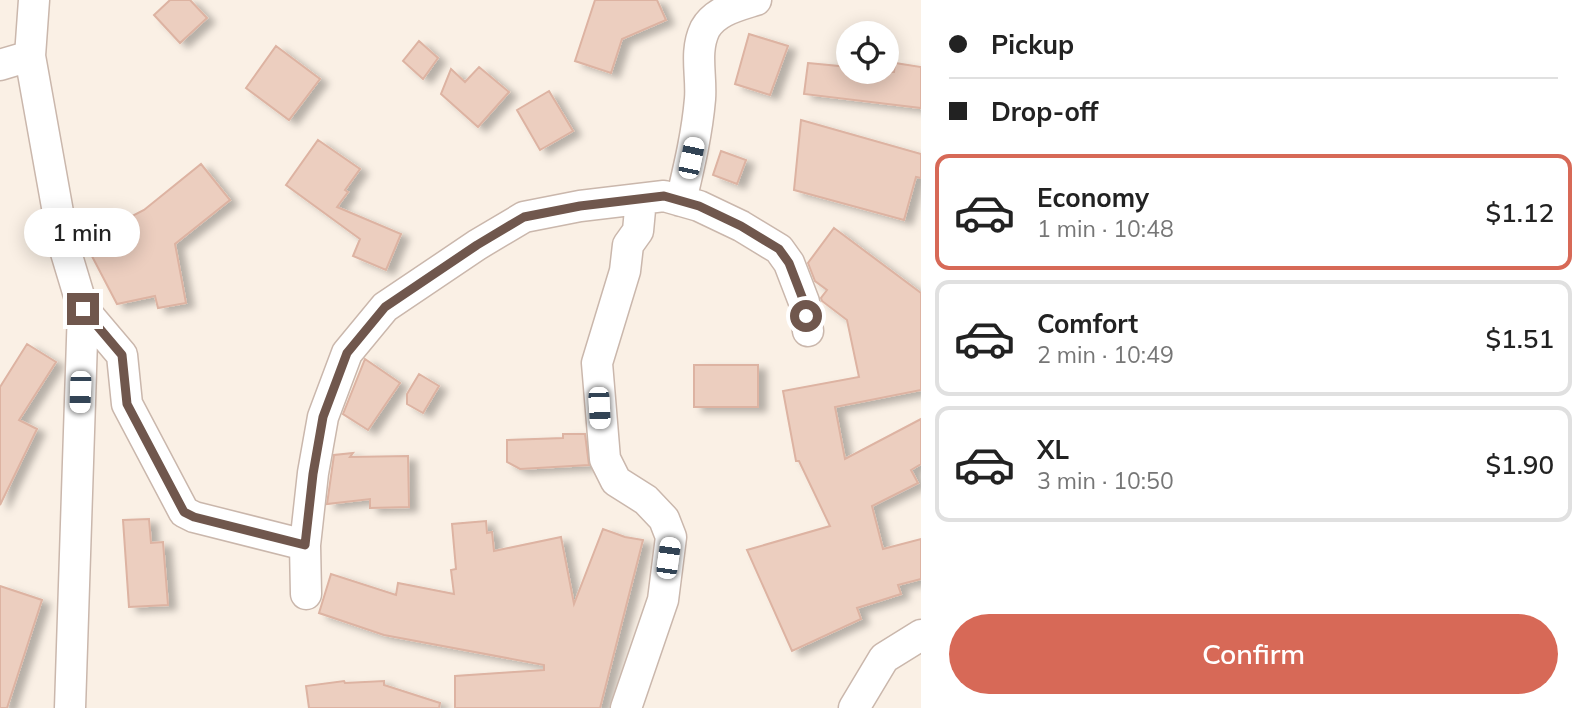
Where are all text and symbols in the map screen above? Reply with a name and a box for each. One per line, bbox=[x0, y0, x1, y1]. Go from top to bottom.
map controls bbox=[836, 21, 899, 84]
button: locate bbox=[836, 21, 899, 84]
text: Pickup bbox=[991, 28, 1074, 61]
text: Drop-off bbox=[991, 95, 1098, 128]
car bbox=[677, 135, 706, 181]
icon: car bbox=[953, 181, 1016, 244]
text: Economy bbox=[1037, 181, 1149, 214]
text: $1.12 bbox=[1485, 196, 1554, 229]
callout: 1 min bbox=[25, 208, 141, 256]
text: 1 min · 10:48 bbox=[1037, 214, 1174, 243]
text: 1 min bbox=[52, 218, 112, 247]
route end bbox=[67, 293, 99, 325]
route start bbox=[790, 300, 822, 332]
icon: car bbox=[953, 307, 1016, 370]
text: Comfort bbox=[1037, 307, 1138, 340]
text: $1.51 bbox=[1485, 322, 1554, 355]
text: 2 min · 10:49 bbox=[1037, 340, 1174, 369]
car bbox=[69, 371, 92, 413]
car bbox=[588, 386, 611, 430]
icon: car bbox=[953, 433, 1016, 496]
text: XL bbox=[1037, 433, 1069, 466]
text: $1.90 bbox=[1485, 448, 1554, 481]
text: 3 min · 10:50 bbox=[1037, 466, 1174, 495]
car bbox=[655, 536, 682, 580]
button: Confirm bbox=[949, 614, 1558, 694]

